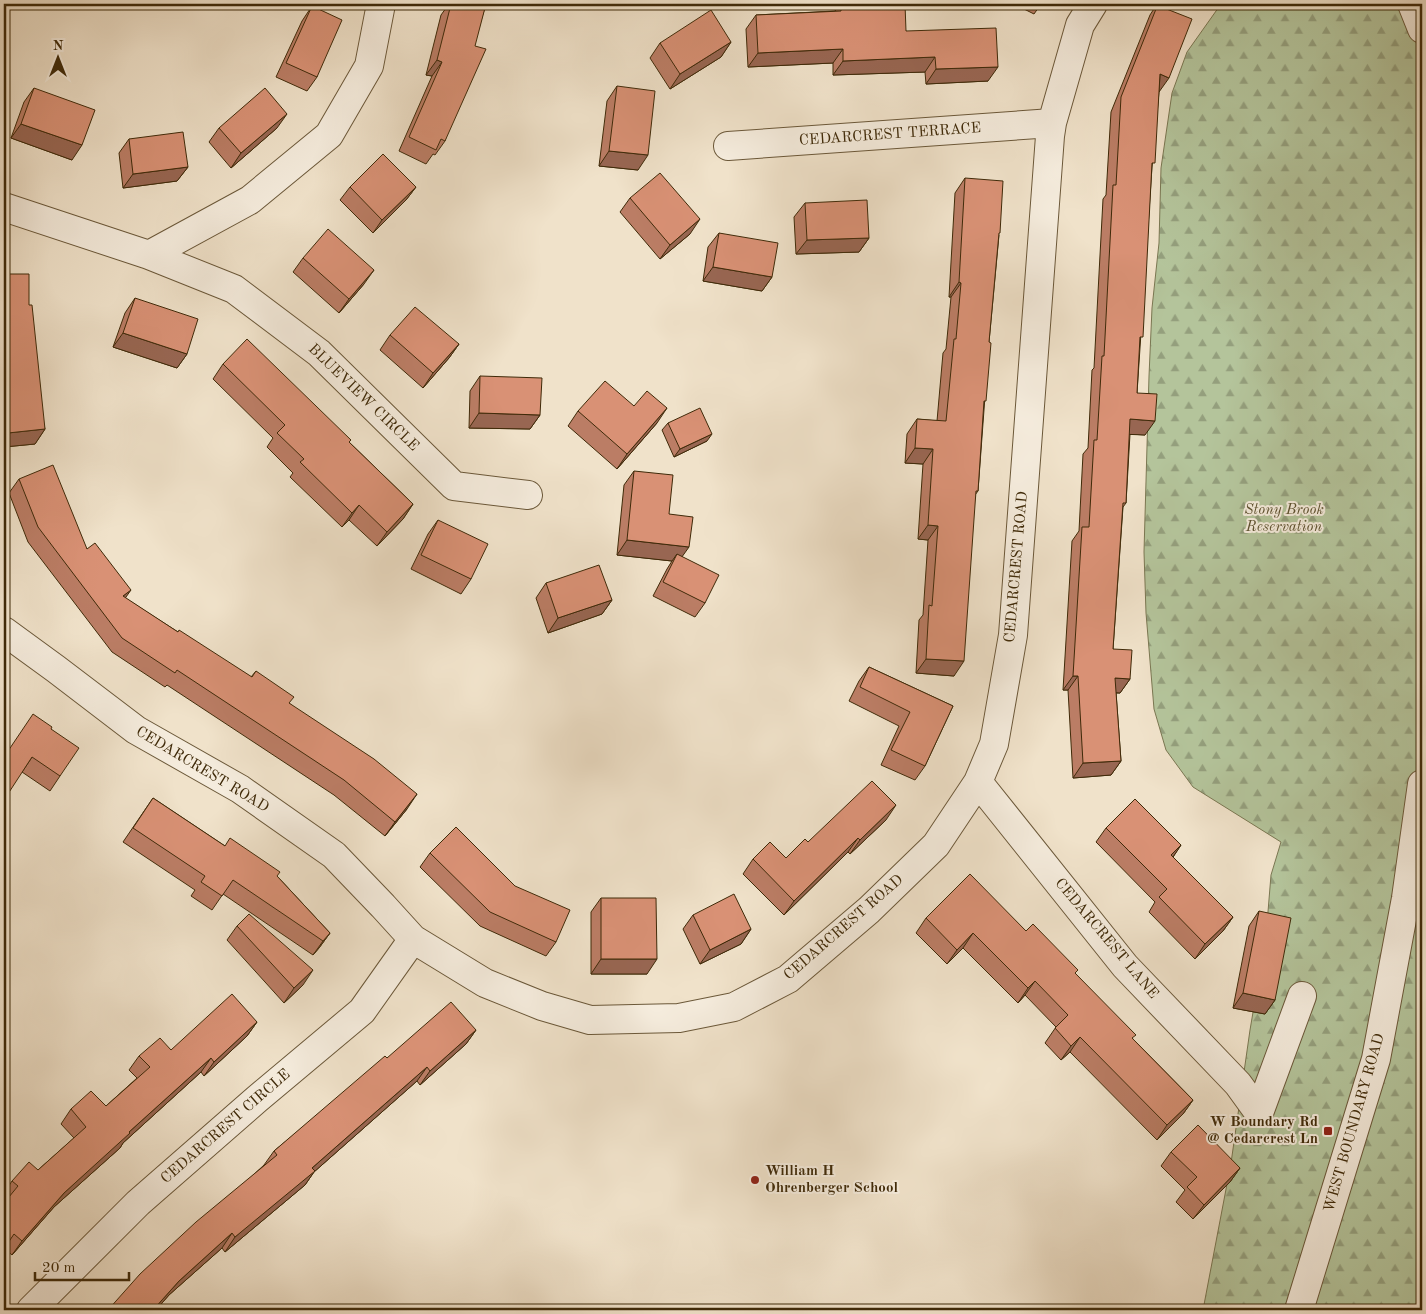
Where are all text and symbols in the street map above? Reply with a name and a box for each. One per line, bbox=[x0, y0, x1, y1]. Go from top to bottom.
north arrow bbox=[32, 32, 82, 82]
text: N bbox=[53, 39, 64, 53]
street label: CEDARCREST TERRACE bbox=[799, 121, 981, 149]
street label: BLUEVIEW CIRCLE bbox=[305, 342, 421, 454]
street label: CEDARCREST ROAD bbox=[1003, 491, 1031, 643]
park label: Stony Brook Reservation bbox=[1244, 503, 1324, 535]
street label: CEDARCREST ROAD bbox=[133, 724, 271, 816]
street label: CEDARCREST ROAD bbox=[782, 872, 906, 984]
street label: CEDARCREST LANE bbox=[1051, 876, 1161, 1002]
street label: WEST BOUNDARY ROAD bbox=[1322, 1032, 1388, 1214]
street label: CEDARCREST CIRCLE bbox=[158, 1067, 294, 1187]
place label: W Boundary Rd @ Cedarcrest Ln bbox=[1207, 1115, 1318, 1147]
marker: W Boundary Rd @ Cedarcrest Ln bbox=[1322, 1125, 1334, 1137]
place label: William H Ohrenberger School bbox=[765, 1164, 898, 1196]
marker: William H Ohrenberger School bbox=[749, 1174, 761, 1186]
scale bar bbox=[35, 1249, 129, 1281]
text: 20 m bbox=[42, 1261, 76, 1276]

